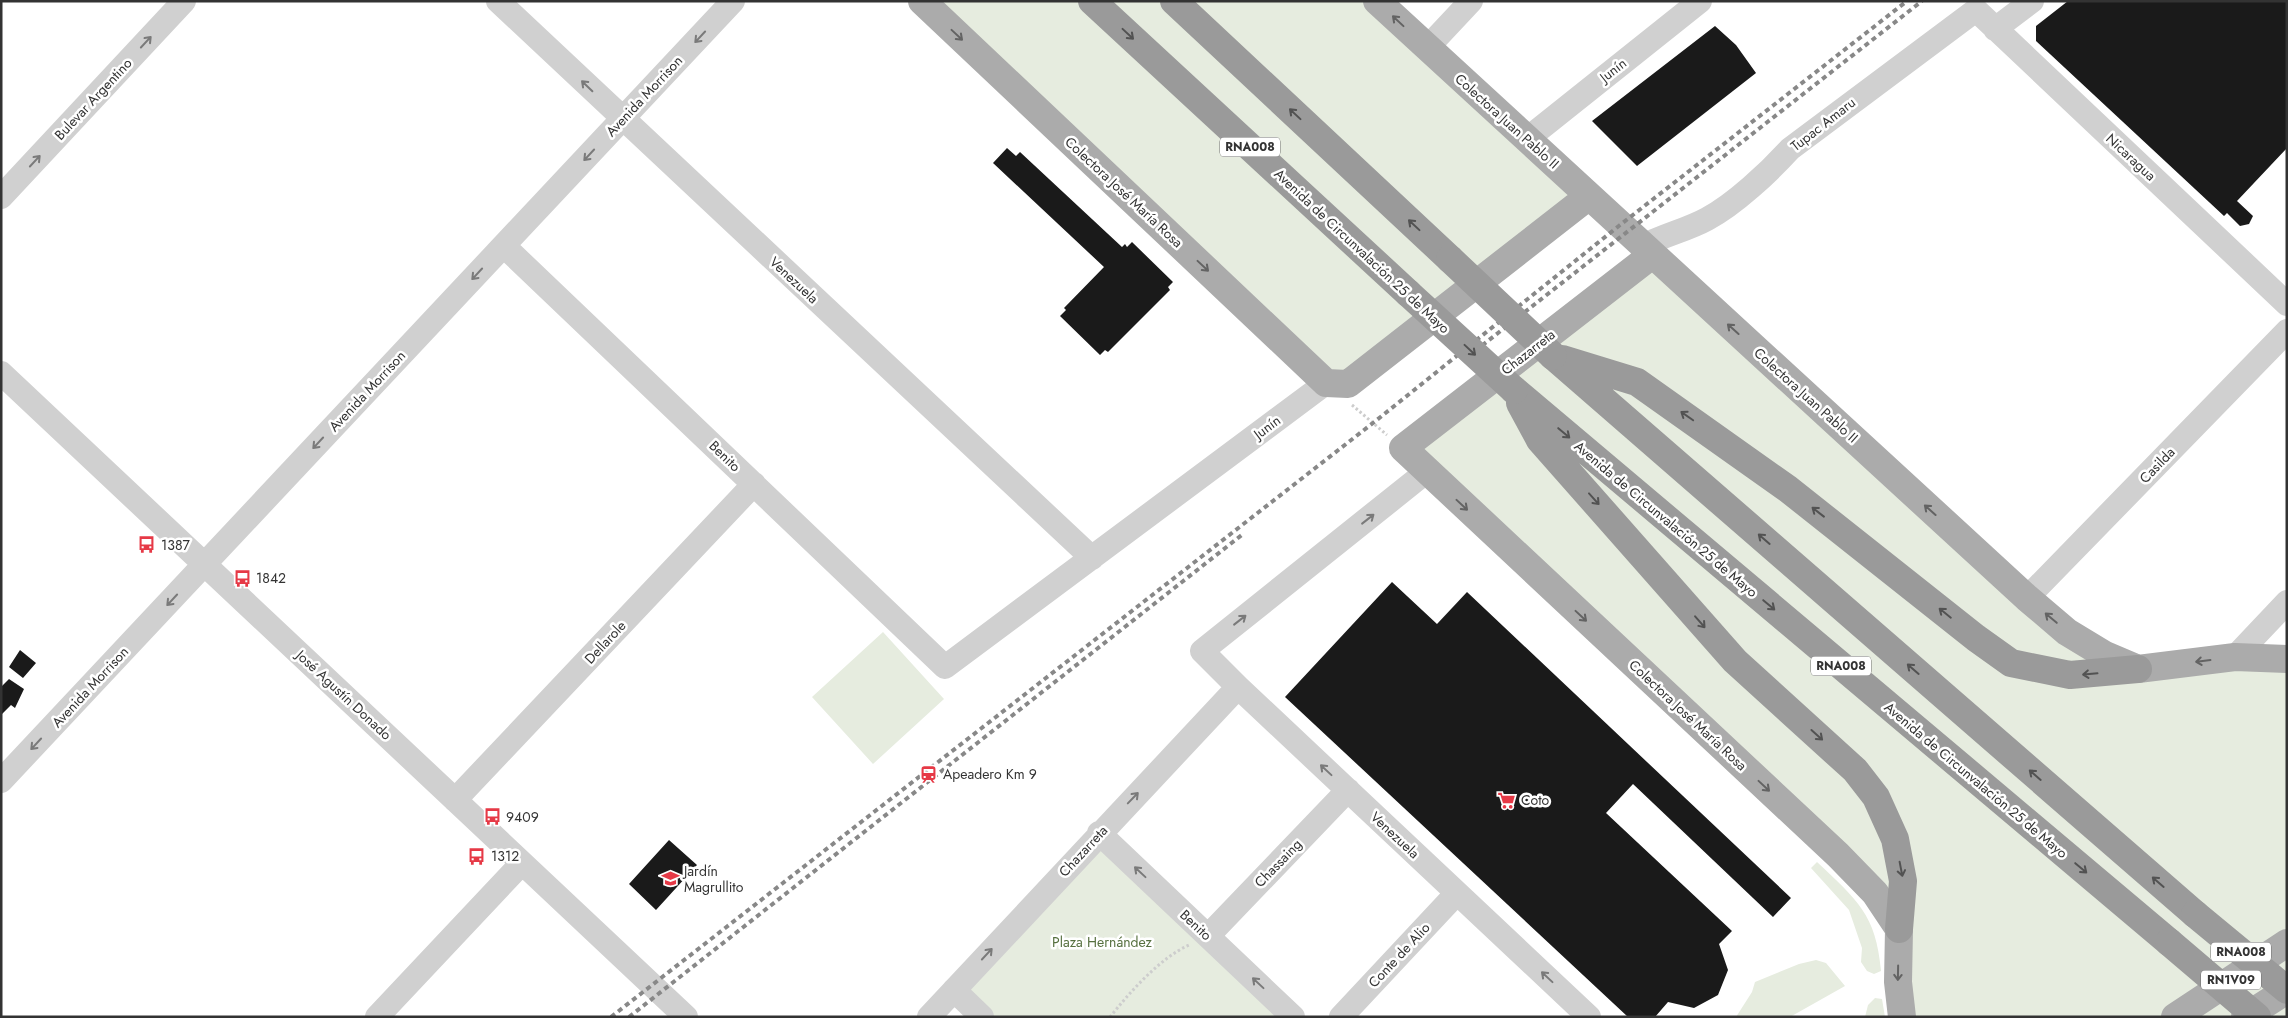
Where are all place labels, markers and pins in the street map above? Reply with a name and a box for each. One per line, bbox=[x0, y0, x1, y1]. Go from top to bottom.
bus stop icon: 1387 bbox=[137, 535, 157, 555]
place label: 1387 bbox=[161, 535, 190, 555]
bus stop icon: 1842 bbox=[232, 568, 252, 588]
place label: 1842 bbox=[256, 568, 286, 588]
station icon: Apeadero Km 9 bbox=[919, 764, 939, 784]
place label: Apeadero Km 9 bbox=[943, 764, 1037, 784]
supermarket icon: Coto bbox=[1497, 790, 1517, 810]
place label: Coto bbox=[1521, 790, 1550, 810]
bus stop icon: 9409 bbox=[482, 807, 502, 827]
place label: 9409 bbox=[506, 807, 539, 827]
bus stop icon: 1312 bbox=[467, 846, 487, 866]
place label: 1312 bbox=[491, 846, 519, 866]
place label: Jardín Magrullito bbox=[682, 861, 744, 897]
school or university icon: Jardín Magrullito bbox=[660, 869, 680, 889]

